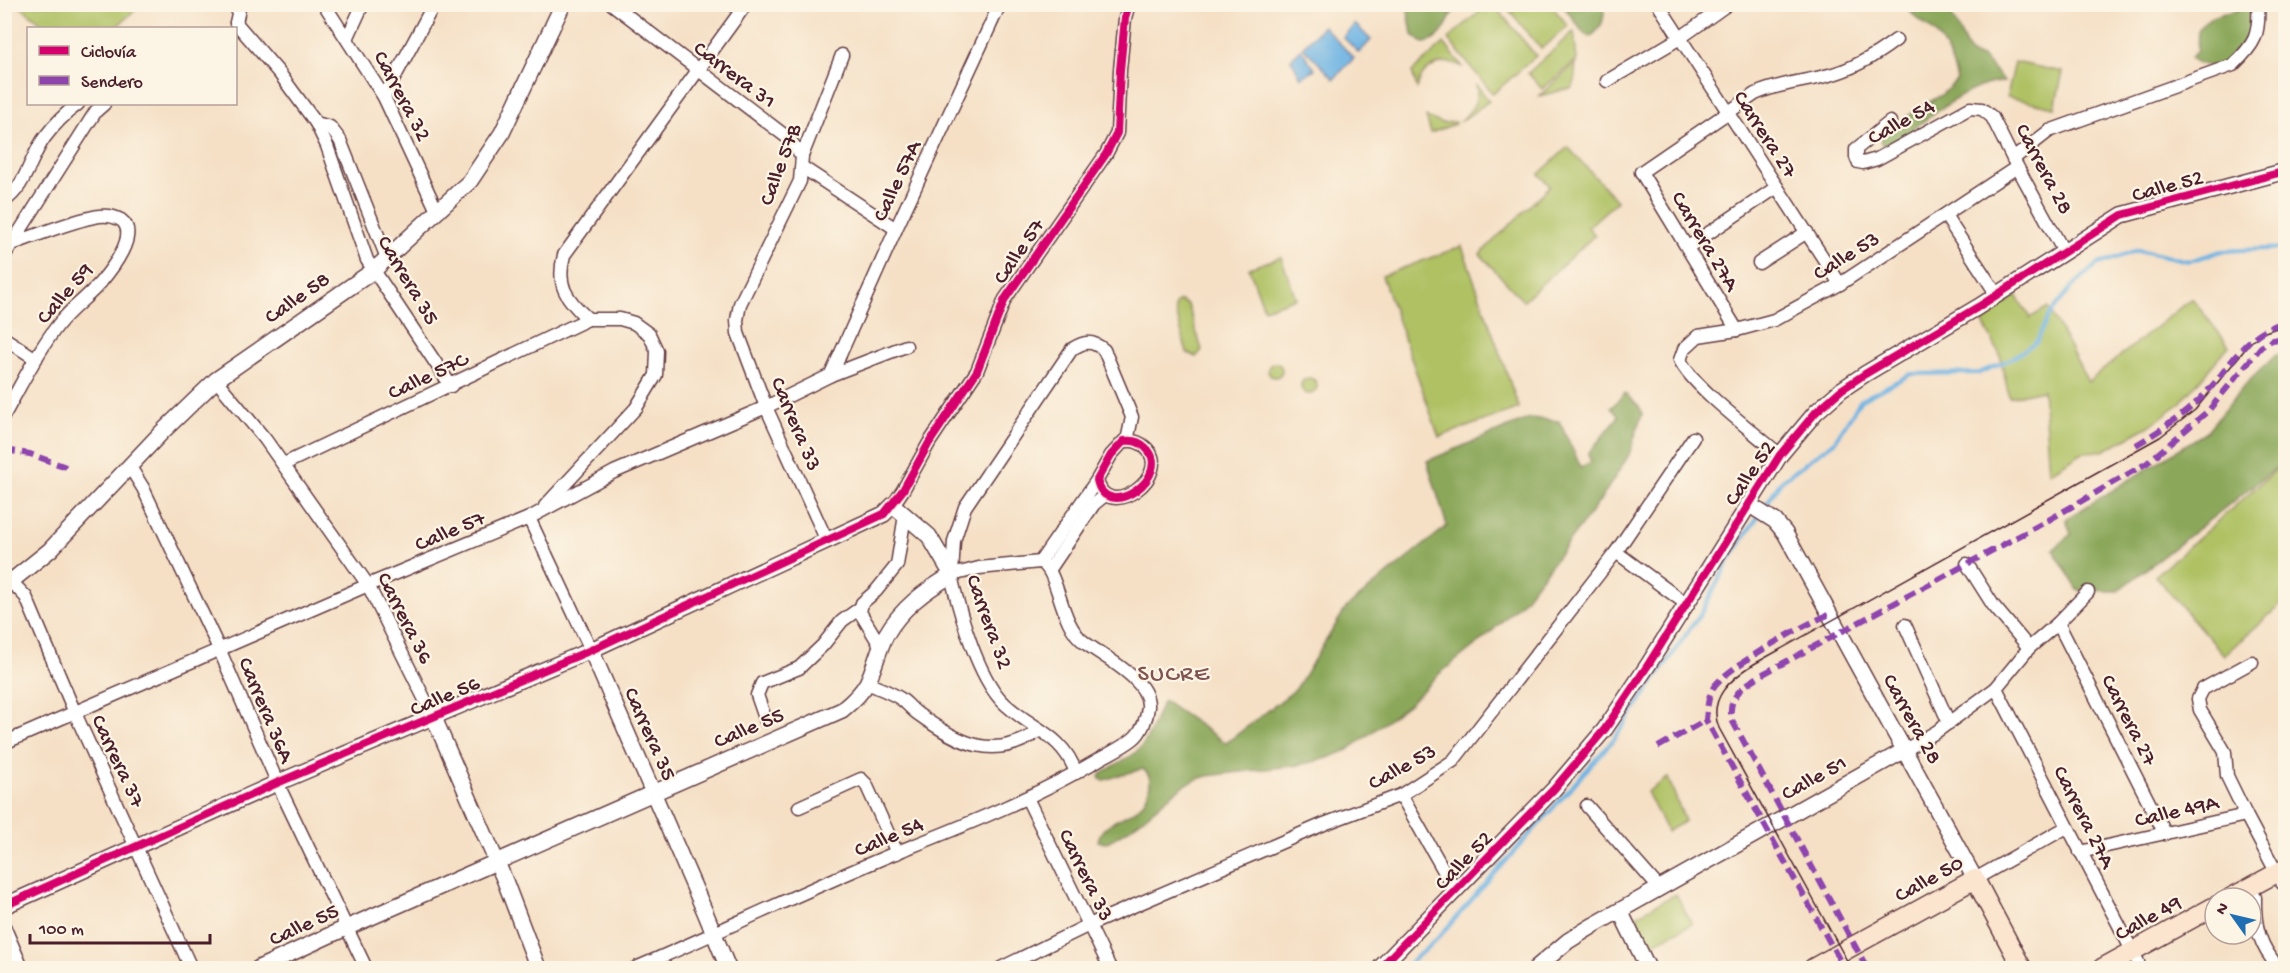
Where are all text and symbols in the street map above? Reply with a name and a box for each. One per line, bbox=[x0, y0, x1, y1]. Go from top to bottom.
legend bbox=[27, 27, 237, 105]
street label: Carrera 31 bbox=[687, 37, 780, 116]
text: Ciclovía bbox=[81, 43, 137, 64]
street label: Carrera 32 bbox=[366, 47, 435, 147]
text: Sendero bbox=[81, 73, 143, 94]
street label: Carrera 27 bbox=[1726, 87, 1802, 184]
street label: Calle 54 bbox=[1864, 94, 1940, 152]
street label: Calle 57B bbox=[755, 120, 809, 210]
street label: Carrera 28 bbox=[2008, 120, 2077, 220]
street label: Calle 57A bbox=[869, 136, 929, 226]
street label: Calle 52 bbox=[2130, 166, 2207, 210]
street label: Carrera 27A bbox=[1664, 188, 1744, 297]
street label: Calle 57 bbox=[989, 214, 1052, 290]
street label: Calle 53 bbox=[1809, 227, 1885, 288]
street label: Carrera 35 bbox=[370, 232, 443, 330]
street label: Calle 59 bbox=[32, 259, 100, 331]
street label: Calle 58 bbox=[261, 267, 336, 331]
street label: Calle 57C bbox=[385, 347, 475, 407]
street label: Carrera 33 bbox=[763, 374, 826, 475]
street label: Calle 52 bbox=[1720, 437, 1783, 512]
street label: Calle 57 bbox=[412, 506, 490, 559]
street label: Carrera 36 bbox=[369, 569, 438, 670]
street label: Carrera 32 bbox=[958, 572, 1016, 673]
street label: Carrera 36A bbox=[231, 654, 299, 768]
district label: SUCRE bbox=[1137, 661, 1211, 690]
street label: Carrera 28 bbox=[1875, 670, 1946, 770]
street label: Calle 56 bbox=[407, 671, 485, 724]
street label: Carrera 27 bbox=[2093, 671, 2162, 771]
street label: Carrera 35 bbox=[616, 684, 680, 785]
street label: Calle 55 bbox=[711, 703, 788, 756]
street label: Carrera 37 bbox=[84, 711, 149, 813]
street label: Calle 53 bbox=[1365, 739, 1441, 798]
street label: Calle 51 bbox=[1778, 751, 1852, 808]
street label: Carrera 27A bbox=[2046, 762, 2120, 874]
street label: Calle 49A bbox=[2133, 790, 2222, 835]
street label: Calle 54 bbox=[851, 812, 928, 865]
street label: Carrera 33 bbox=[1051, 826, 1118, 926]
street label: Calle 52 bbox=[1430, 826, 1500, 897]
street label: Calle 50 bbox=[1891, 851, 1969, 910]
north arrow bbox=[2203, 886, 2263, 946]
street label: Calle 49 bbox=[2111, 891, 2187, 948]
street label: Calle 55 bbox=[266, 899, 344, 954]
text: N bbox=[2213, 899, 2235, 919]
scale bar bbox=[30, 907, 210, 945]
text: 100 m bbox=[38, 920, 84, 941]

